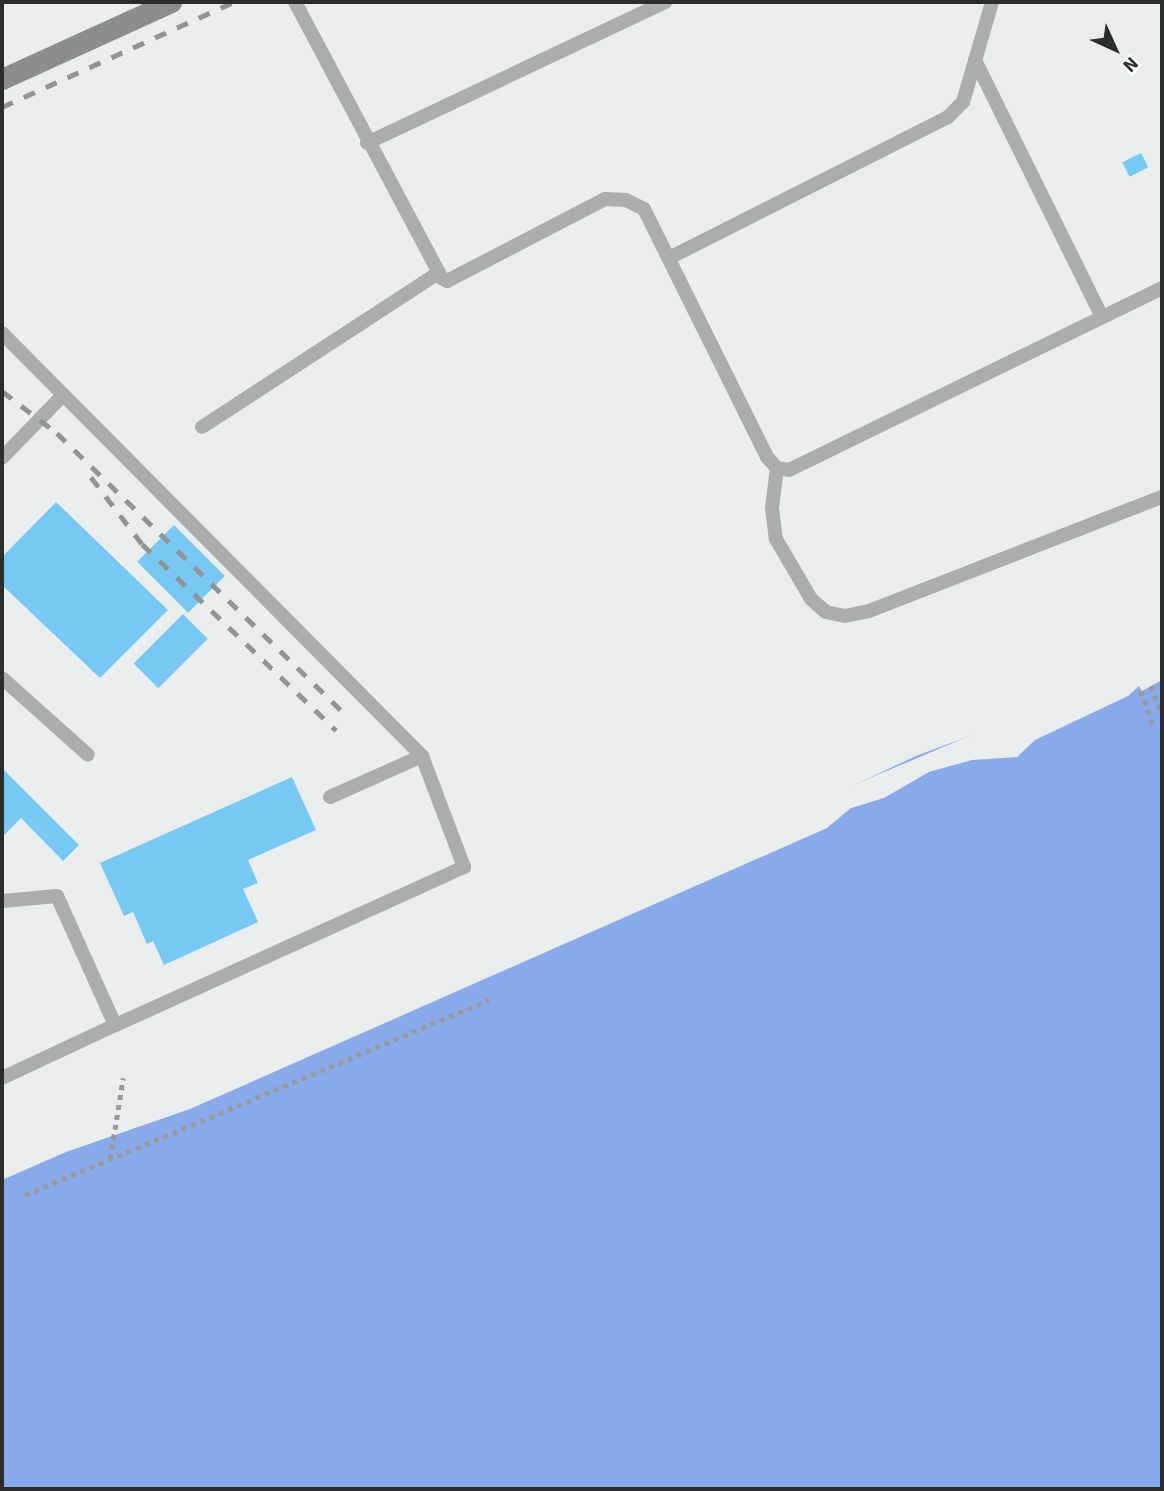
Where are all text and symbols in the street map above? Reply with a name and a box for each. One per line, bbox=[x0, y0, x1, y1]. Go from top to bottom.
north arrow bbox=[1080, 14, 1150, 84]
text: N bbox=[1116, 50, 1144, 78]

